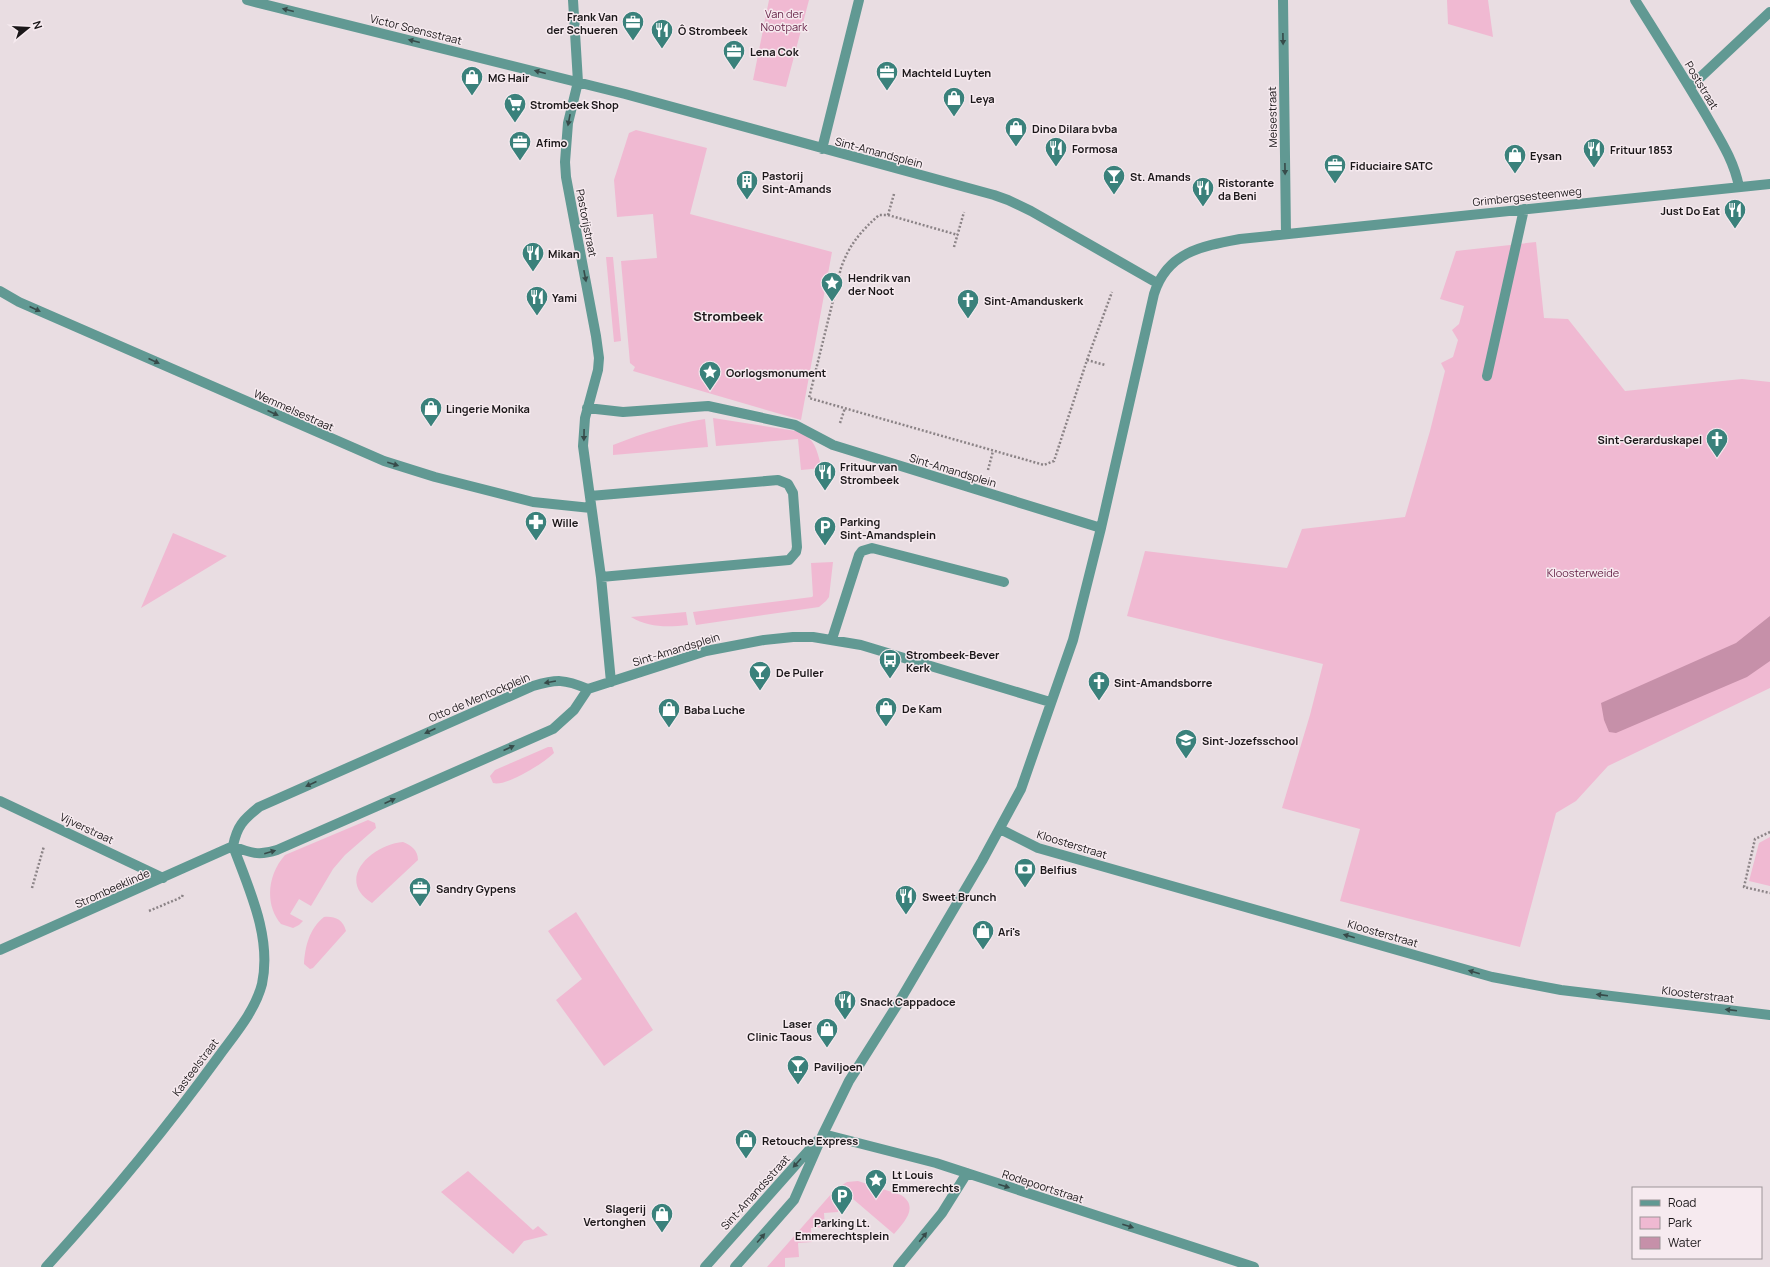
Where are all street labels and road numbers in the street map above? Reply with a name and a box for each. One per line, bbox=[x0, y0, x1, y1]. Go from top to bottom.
street label: Victor Soensstraat bbox=[368, 10, 464, 48]
street label: Poststraat bbox=[1682, 58, 1722, 112]
street label: Meisestraat bbox=[1264, 86, 1280, 148]
street label: Sint-Amandsplein bbox=[833, 133, 925, 171]
street label: Grimbergsesteenweg bbox=[1472, 183, 1582, 209]
street label: Pastorijstraat bbox=[573, 188, 601, 258]
street label: Wemmelsestraat bbox=[252, 386, 336, 434]
street label: Sint-Amandsplein bbox=[908, 450, 998, 490]
street label: Sint-Amandsplein bbox=[631, 629, 721, 669]
street label: Otto de Mentockplein bbox=[426, 669, 532, 725]
street label: Vijverstraat bbox=[58, 809, 116, 847]
street label: Kloosterstraat bbox=[1035, 826, 1109, 862]
street label: Strombeeklinde bbox=[72, 865, 152, 911]
street label: Kloosterstraat bbox=[1346, 916, 1420, 950]
street label: Kloosterstraat bbox=[1661, 982, 1735, 1006]
street label: Kasteelstraat bbox=[168, 1035, 222, 1099]
street label: Sint-Amandsstraat bbox=[717, 1151, 793, 1233]
street label: Rodepoortstraat bbox=[1000, 1166, 1086, 1206]

